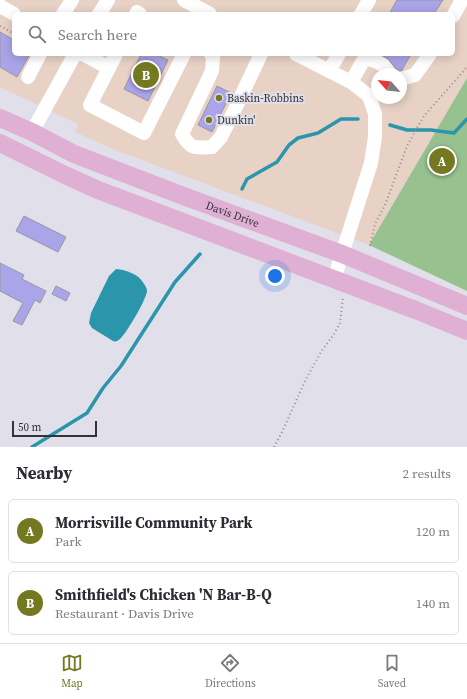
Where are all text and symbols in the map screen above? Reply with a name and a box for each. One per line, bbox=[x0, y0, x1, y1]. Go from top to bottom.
search box bbox=[12, 12, 455, 56]
icon: search bbox=[26, 23, 48, 45]
text: Search here bbox=[58, 24, 137, 45]
pin: B bbox=[133, 60, 159, 90]
north arrow bbox=[371, 68, 407, 104]
place label: Baskin-Robbins bbox=[227, 91, 304, 106]
marker: Baskin-Robbins bbox=[214, 93, 224, 103]
place label: Dunkin' bbox=[217, 113, 255, 128]
marker: Dunkin' bbox=[204, 115, 214, 125]
pin: A bbox=[429, 146, 455, 176]
street label: Davis Drive bbox=[204, 198, 262, 231]
your location bbox=[265, 266, 285, 286]
scale bar bbox=[12, 419, 97, 438]
text: 50 m bbox=[18, 420, 41, 435]
text: Nearby bbox=[16, 461, 72, 485]
text: 2 results bbox=[403, 465, 451, 482]
text: Morrisville Community Park bbox=[55, 512, 252, 533]
text: A bbox=[26, 523, 34, 540]
text: 120 m bbox=[416, 523, 450, 540]
text: Park bbox=[55, 533, 82, 550]
text: Smithfield's Chicken 'N Bar-B-Q bbox=[55, 584, 272, 605]
text: B bbox=[26, 595, 34, 612]
text: 140 m bbox=[416, 595, 450, 612]
text: Restaurant · Davis Drive bbox=[55, 605, 194, 622]
tab: Map bbox=[61, 652, 83, 691]
tab: Directions bbox=[205, 652, 256, 691]
tab: Saved bbox=[378, 652, 406, 691]

